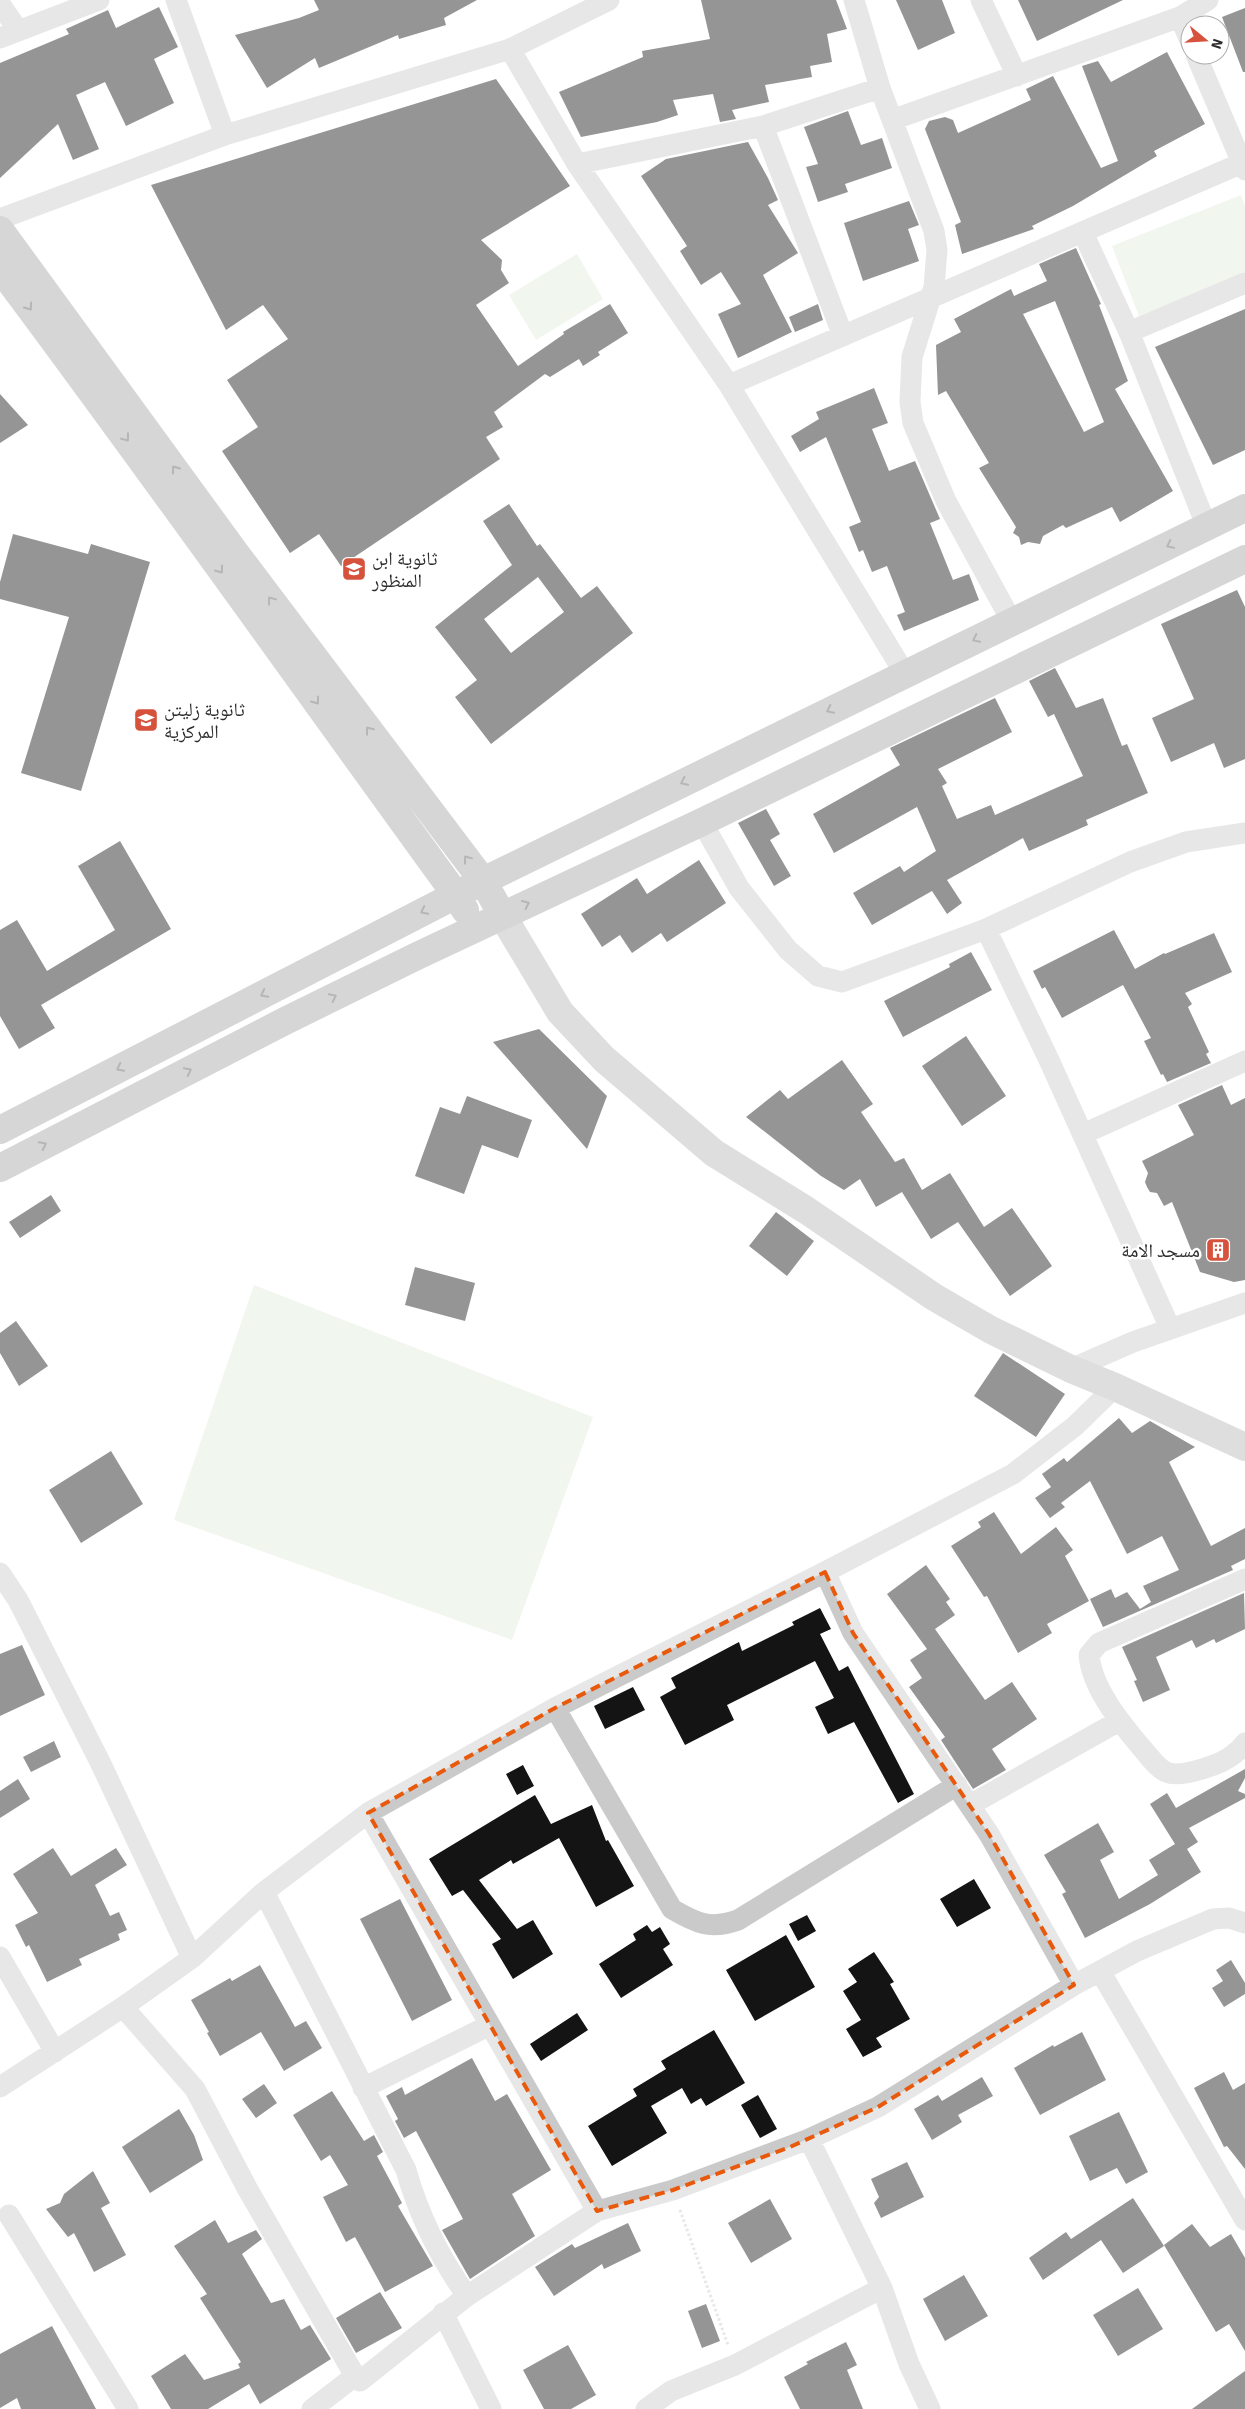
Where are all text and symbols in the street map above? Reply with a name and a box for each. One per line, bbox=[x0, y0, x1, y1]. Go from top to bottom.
north arrow bbox=[1180, 15, 1230, 65]
text: N bbox=[1207, 37, 1226, 51]
one-way arrow bbox=[23, 301, 32, 311]
one-way arrow bbox=[120, 432, 128, 441]
one-way arrow bbox=[172, 465, 181, 475]
one-way arrow bbox=[1166, 538, 1175, 549]
place label: ثانوية ابن المنظور bbox=[371, 547, 438, 593]
school or university icon: ثانوية ابن المنظور bbox=[341, 556, 367, 582]
one-way arrow bbox=[214, 564, 223, 574]
one-way arrow bbox=[268, 596, 277, 606]
one-way arrow bbox=[973, 633, 982, 643]
one-way arrow bbox=[310, 695, 318, 704]
place label: ثانوية زليتن المركزية bbox=[164, 698, 245, 744]
one-way arrow bbox=[827, 704, 836, 714]
school or university icon: ثانوية زليتن المركزية bbox=[133, 707, 159, 733]
one-way arrow bbox=[366, 726, 375, 736]
one-way arrow bbox=[681, 776, 690, 786]
one-way arrow bbox=[464, 855, 473, 865]
one-way arrow bbox=[521, 900, 530, 910]
one-way arrow bbox=[420, 905, 429, 915]
one-way arrow bbox=[260, 988, 269, 998]
one-way arrow bbox=[327, 993, 336, 1003]
one-way arrow bbox=[116, 1062, 125, 1072]
one-way arrow bbox=[183, 1067, 192, 1077]
one-way arrow bbox=[38, 1141, 47, 1151]
building icon: مسجد الامة bbox=[1205, 1237, 1231, 1263]
place label: مسجد الامة bbox=[1121, 1239, 1200, 1263]

